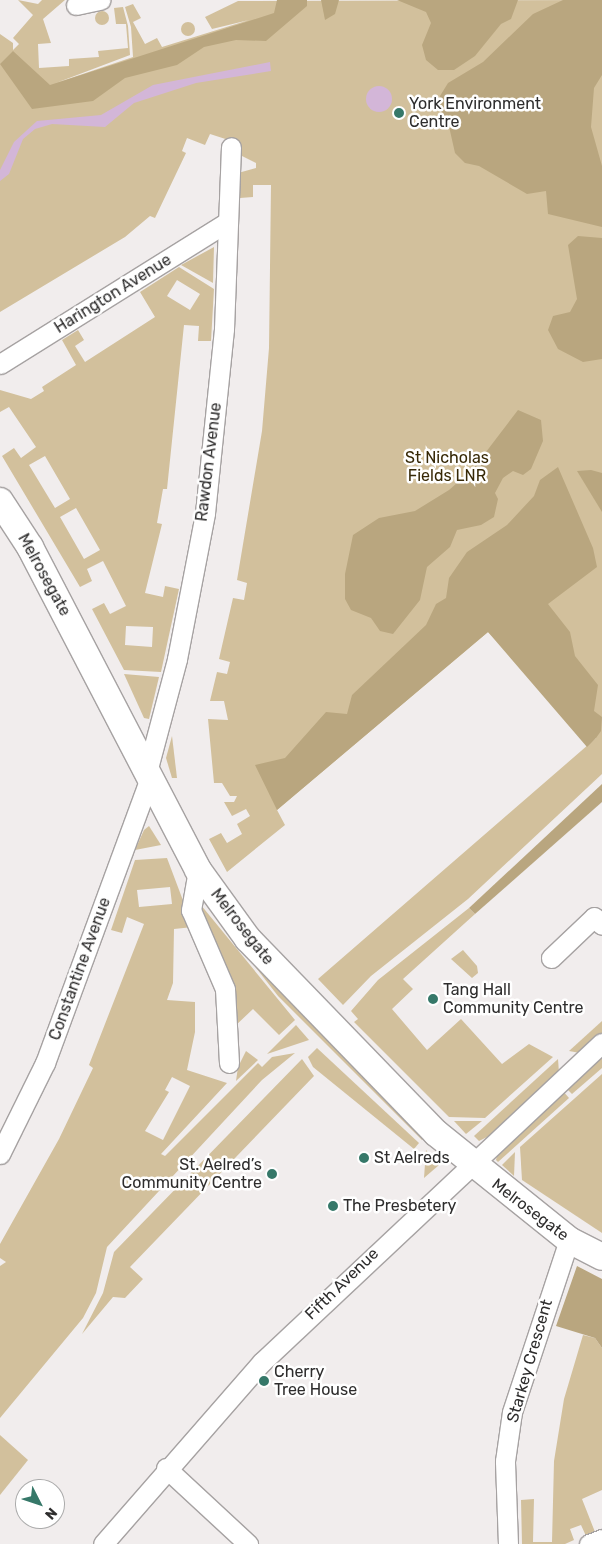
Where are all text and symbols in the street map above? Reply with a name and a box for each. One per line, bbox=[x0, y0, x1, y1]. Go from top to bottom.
place label: York Environment Centre bbox=[409, 94, 541, 132]
marker: York Environment Centre bbox=[393, 107, 405, 119]
street label: Harington Avenue bbox=[51, 250, 175, 338]
street label: Rawdon Avenue bbox=[192, 401, 226, 523]
park label: St Nicholas Fields LNR bbox=[405, 448, 489, 486]
street label: Melrosegate bbox=[13, 530, 75, 620]
street label: Melrosegate bbox=[206, 885, 278, 969]
street label: Constantine Avenue bbox=[45, 895, 115, 1043]
place label: Tang Hall Community Centre bbox=[443, 980, 584, 1018]
marker: Tang Hall Community Centre bbox=[427, 993, 439, 1005]
place label: St Aelreds bbox=[374, 1148, 450, 1168]
marker: St Aelreds bbox=[358, 1152, 370, 1164]
place label: St. Aelred’s Community Centre bbox=[121, 1155, 262, 1193]
marker: St. Aelred’s Community Centre bbox=[266, 1168, 278, 1180]
street label: Melrosegate bbox=[488, 1175, 572, 1245]
place label: The Presbetery bbox=[343, 1196, 456, 1216]
marker: The Presbetery bbox=[327, 1200, 339, 1212]
street label: Fifth Avenue bbox=[301, 1244, 383, 1324]
street label: Starkey Crescent bbox=[503, 1297, 557, 1425]
place label: Cherry Tree House bbox=[274, 1362, 357, 1400]
marker: Cherry Tree House bbox=[258, 1375, 270, 1387]
north arrow bbox=[15, 1479, 65, 1529]
text: N bbox=[41, 1504, 61, 1523]

